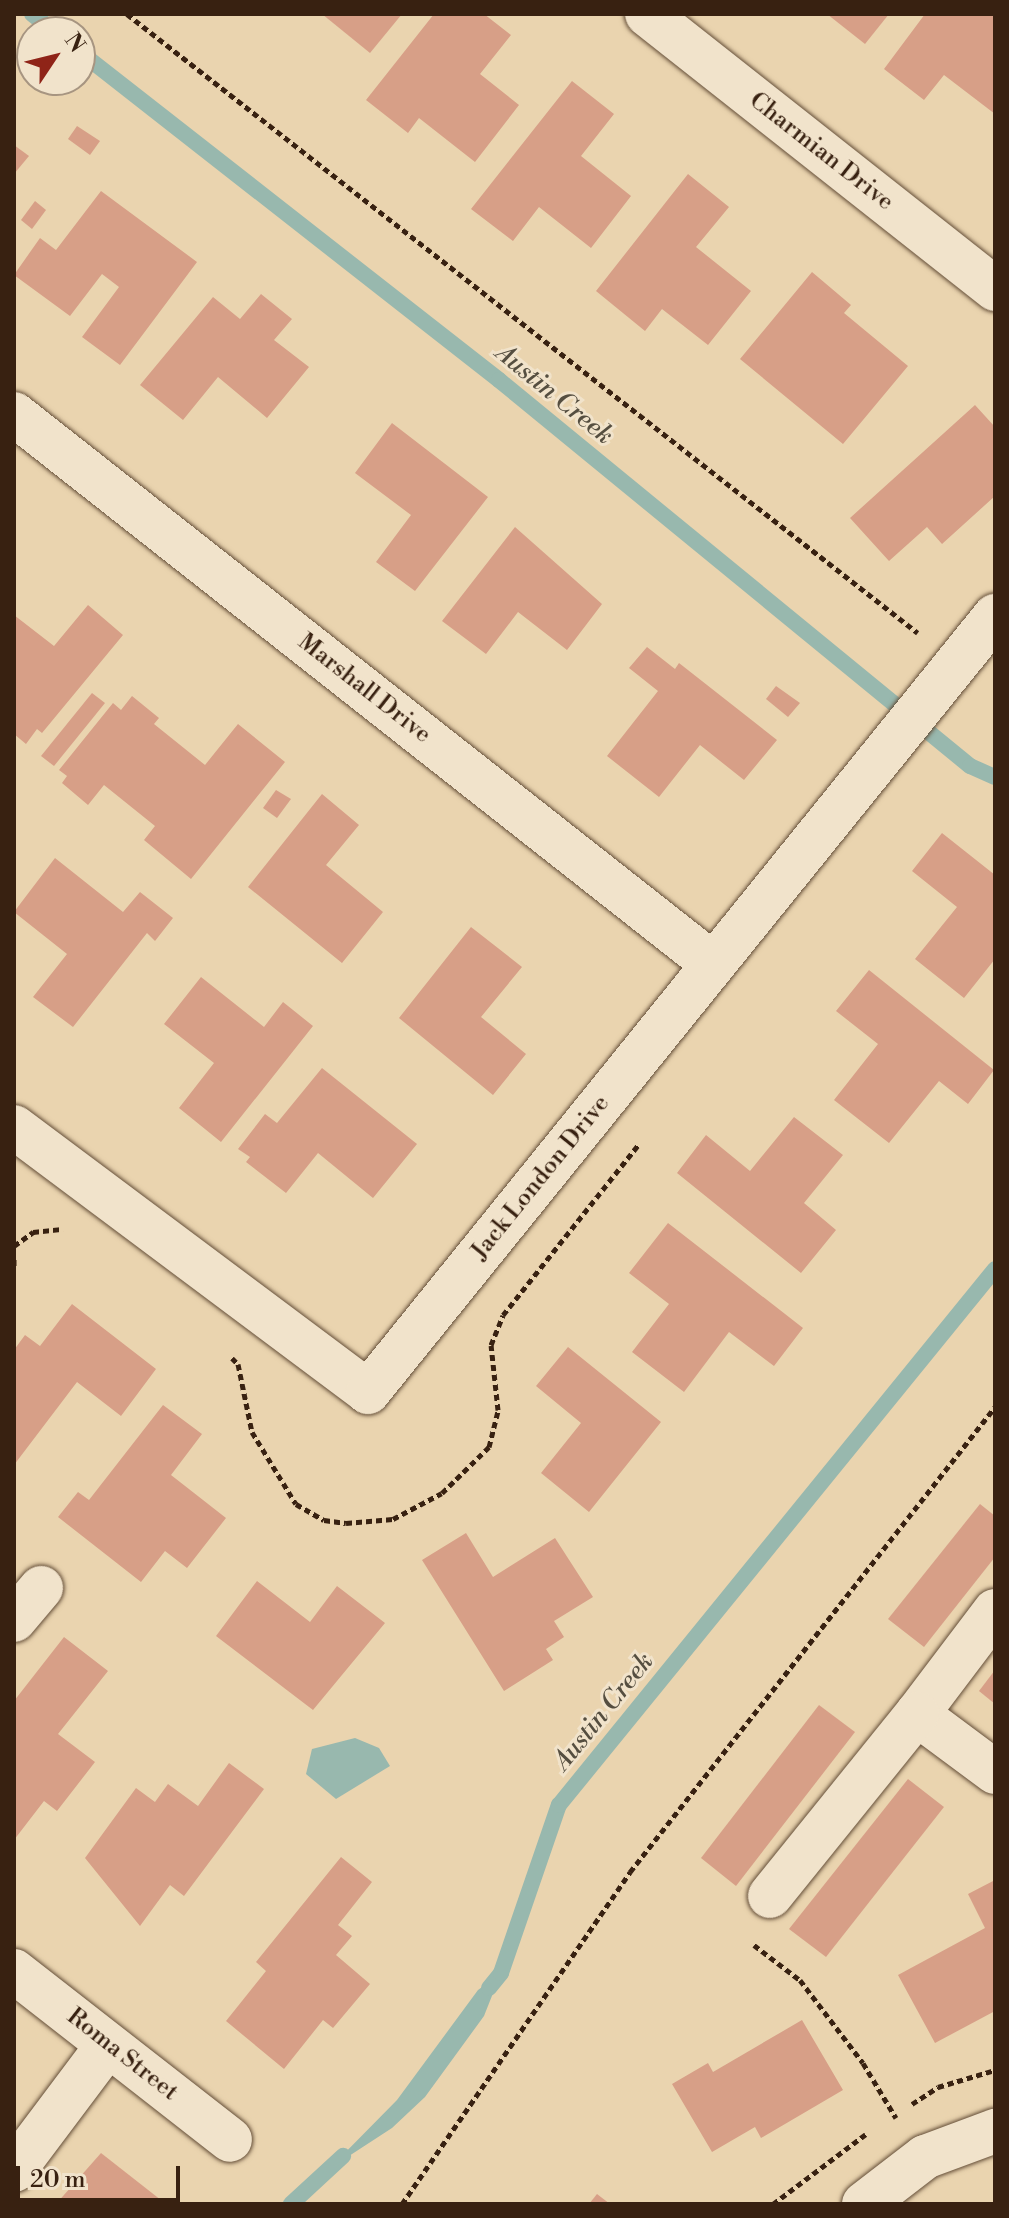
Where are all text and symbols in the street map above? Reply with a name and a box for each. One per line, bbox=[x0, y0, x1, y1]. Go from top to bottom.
north arrow bbox=[16, 16, 96, 96]
text: N bbox=[58, 28, 90, 58]
street label: Charmian Drive bbox=[743, 87, 899, 217]
water label: Austin Creek bbox=[489, 338, 619, 452]
street label: Marshall Drive bbox=[292, 628, 436, 750]
street label: Jack London Drive bbox=[466, 1090, 616, 1266]
water label: Austin Creek bbox=[547, 1647, 661, 1777]
street label: Roma Street bbox=[61, 2003, 183, 2107]
scale bar bbox=[20, 2150, 184, 2200]
text: 20 m bbox=[30, 2165, 86, 2195]

